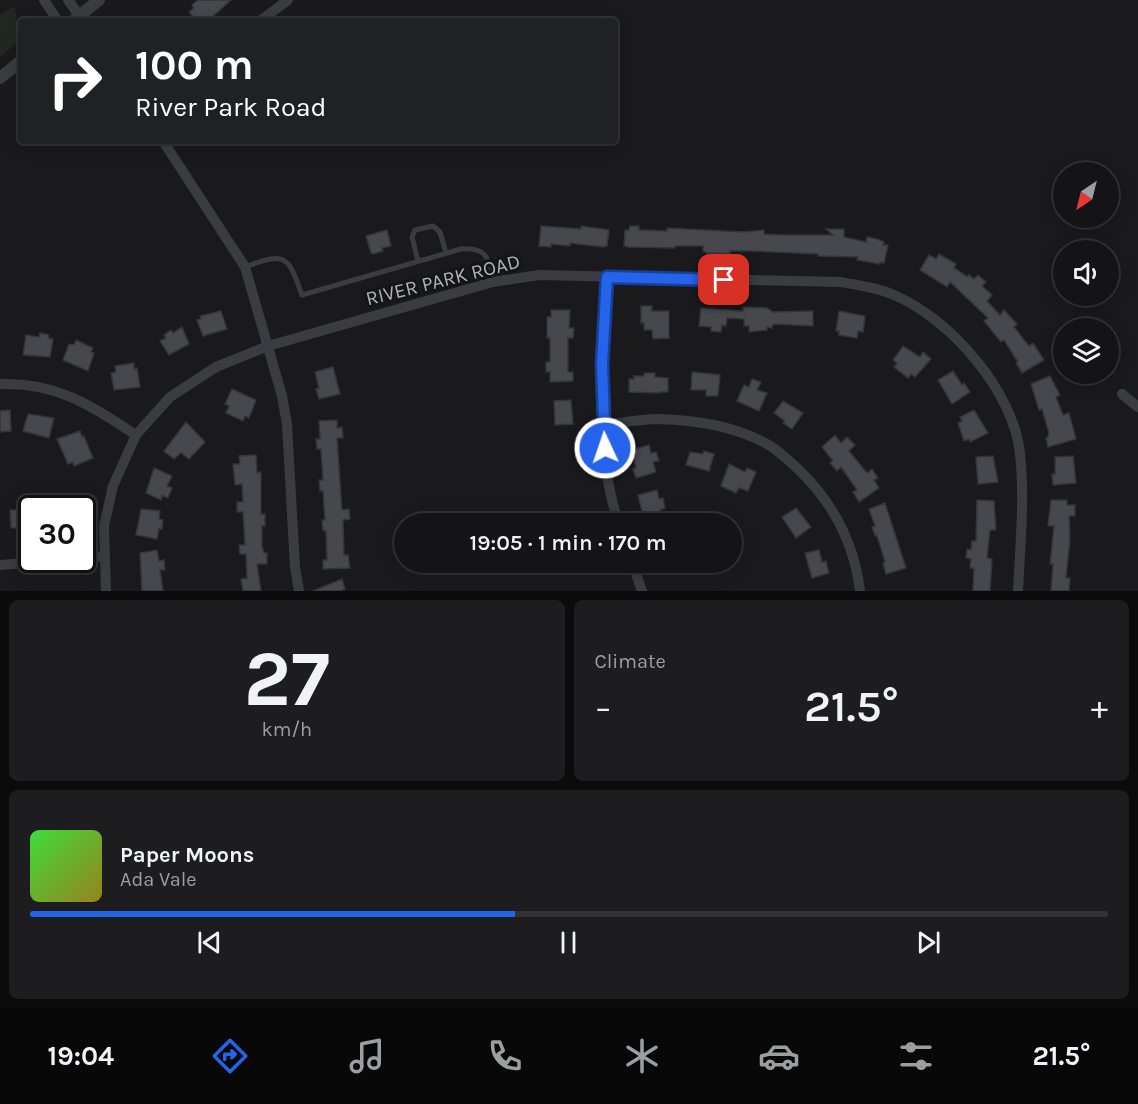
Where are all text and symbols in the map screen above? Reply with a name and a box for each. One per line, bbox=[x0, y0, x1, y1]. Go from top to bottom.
text: 100 m bbox=[135, 40, 254, 90]
icon: right bbox=[36, 42, 114, 120]
text: River Park Road bbox=[135, 91, 327, 123]
north arrow bbox=[1053, 162, 1119, 228]
map controls bbox=[1053, 162, 1119, 384]
button: sound bbox=[1053, 240, 1119, 306]
street label: RIVER PARK ROAD bbox=[364, 250, 522, 310]
pin bbox=[698, 254, 749, 305]
icon: arrive bbox=[707, 263, 740, 296]
button: layers bbox=[1053, 318, 1119, 384]
position arrow bbox=[573, 416, 637, 480]
speed limit sign: 30 bbox=[18, 495, 96, 573]
text: 19:05 · 1 min · 170 m bbox=[470, 530, 666, 556]
text: 27 bbox=[244, 633, 330, 725]
text: Climate bbox=[595, 650, 666, 673]
text: 21.5° bbox=[804, 680, 899, 732]
text: − bbox=[595, 688, 612, 726]
text: + bbox=[1091, 688, 1108, 726]
text: km/h bbox=[261, 718, 312, 741]
text: Paper Moons bbox=[120, 842, 254, 868]
text: Ada Vale bbox=[120, 868, 197, 891]
icon: previous bbox=[193, 926, 226, 959]
icon: pause bbox=[552, 926, 585, 959]
icon: next bbox=[912, 926, 945, 959]
icon: directions bbox=[209, 1035, 251, 1077]
icon: music bbox=[346, 1035, 388, 1077]
icon: phone bbox=[484, 1035, 526, 1077]
icon: climate bbox=[621, 1035, 663, 1077]
icon: car bbox=[758, 1035, 800, 1077]
icon: filters bbox=[895, 1035, 937, 1077]
text: 19:04 bbox=[48, 1040, 114, 1072]
text: 21.5° bbox=[1032, 1040, 1090, 1072]

